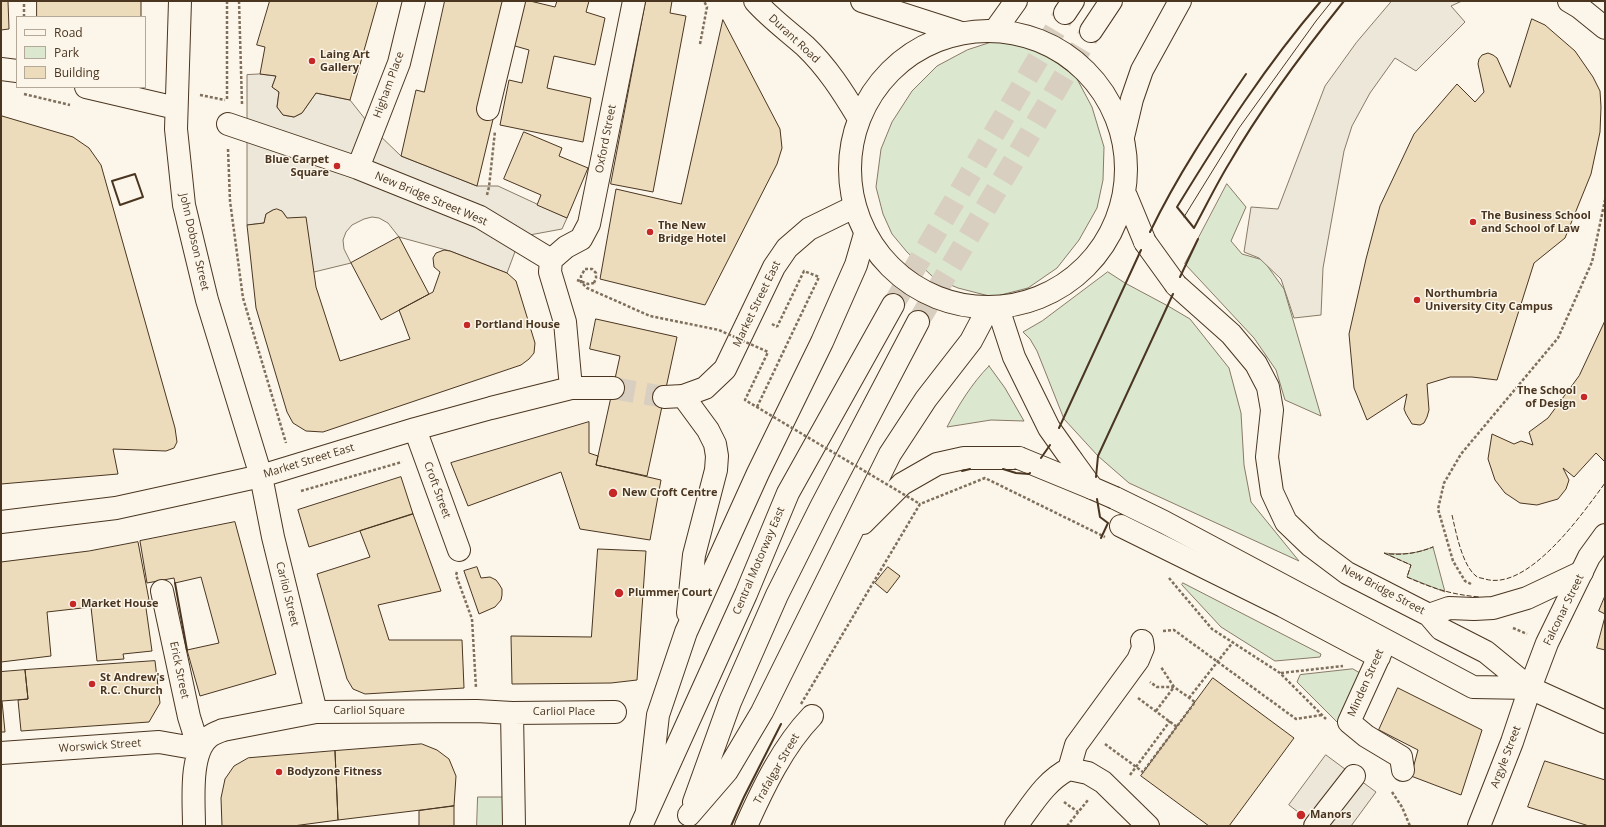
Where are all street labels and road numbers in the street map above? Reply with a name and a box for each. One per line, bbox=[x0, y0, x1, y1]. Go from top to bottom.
street label: Durant Road bbox=[766, 12, 822, 66]
street label: Higham Place bbox=[371, 50, 407, 120]
street label: Oxford Street bbox=[593, 104, 619, 174]
street label: New Bridge Street West bbox=[373, 169, 489, 229]
street label: John Dobson Street bbox=[176, 192, 212, 292]
street label: Market Street East bbox=[730, 259, 784, 349]
street label: Market Street East bbox=[262, 441, 356, 481]
street label: Croft Street bbox=[421, 460, 453, 520]
street label: Central Motorway East bbox=[730, 505, 788, 617]
street label: Carliol Street bbox=[273, 560, 301, 628]
street label: New Bridge Street bbox=[1339, 562, 1427, 618]
street label: Falconar Street bbox=[1541, 572, 1587, 648]
street label: Erick Street bbox=[167, 640, 191, 700]
street label: Minden Street bbox=[1345, 647, 1387, 719]
street label: Carliol Square bbox=[333, 704, 405, 718]
street label: Carliol Place bbox=[533, 705, 595, 719]
street label: Argyle Street bbox=[1488, 724, 1524, 790]
street label: Trafalgar Street bbox=[751, 731, 803, 807]
street label: Worswick Street bbox=[58, 737, 142, 755]

